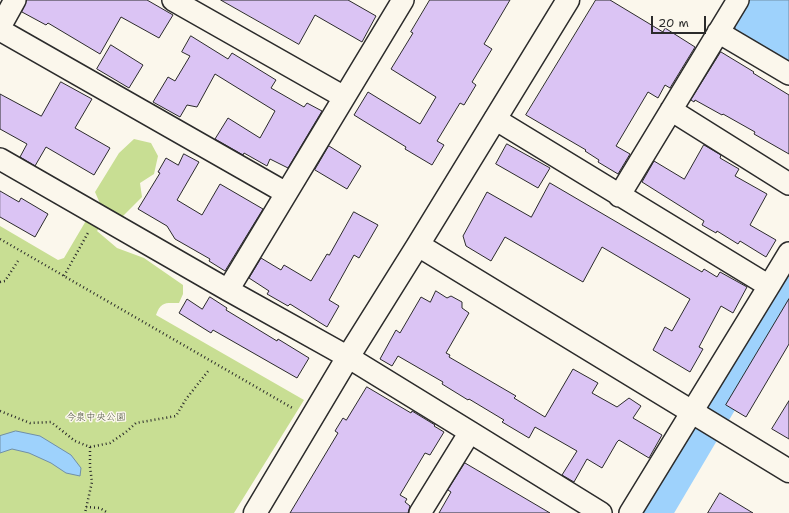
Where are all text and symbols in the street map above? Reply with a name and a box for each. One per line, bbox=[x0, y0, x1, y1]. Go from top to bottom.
scale bar bbox=[653, 8, 708, 34]
text: 20 m bbox=[658, 15, 689, 31]
park label: 今泉中央公園 bbox=[66, 411, 126, 423]

